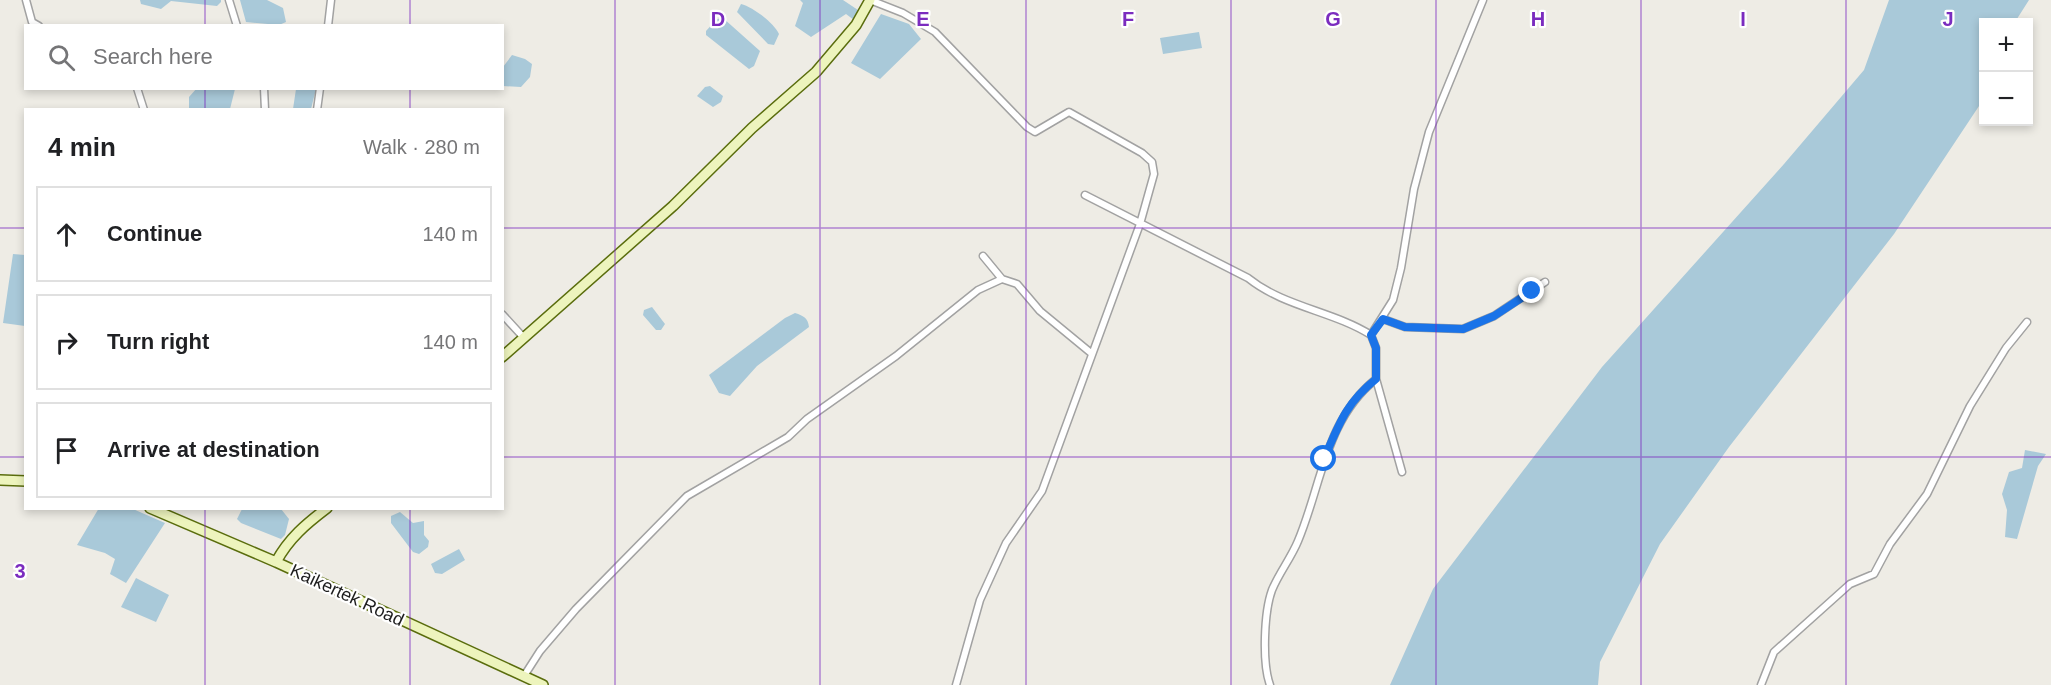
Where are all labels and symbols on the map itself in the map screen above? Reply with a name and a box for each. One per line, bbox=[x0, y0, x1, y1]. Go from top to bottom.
text: D bbox=[711, 8, 725, 30]
text: E bbox=[916, 8, 930, 30]
text: F bbox=[1122, 8, 1134, 30]
text: G bbox=[1325, 8, 1341, 30]
text: H bbox=[1531, 8, 1545, 30]
text: I bbox=[1740, 8, 1746, 30]
text: J bbox=[1942, 8, 1954, 30]
route end bbox=[1518, 277, 1544, 303]
route start bbox=[1310, 445, 1336, 471]
text: 3 bbox=[14, 560, 26, 582]
street label: Kaikertek Road bbox=[287, 560, 407, 630]

